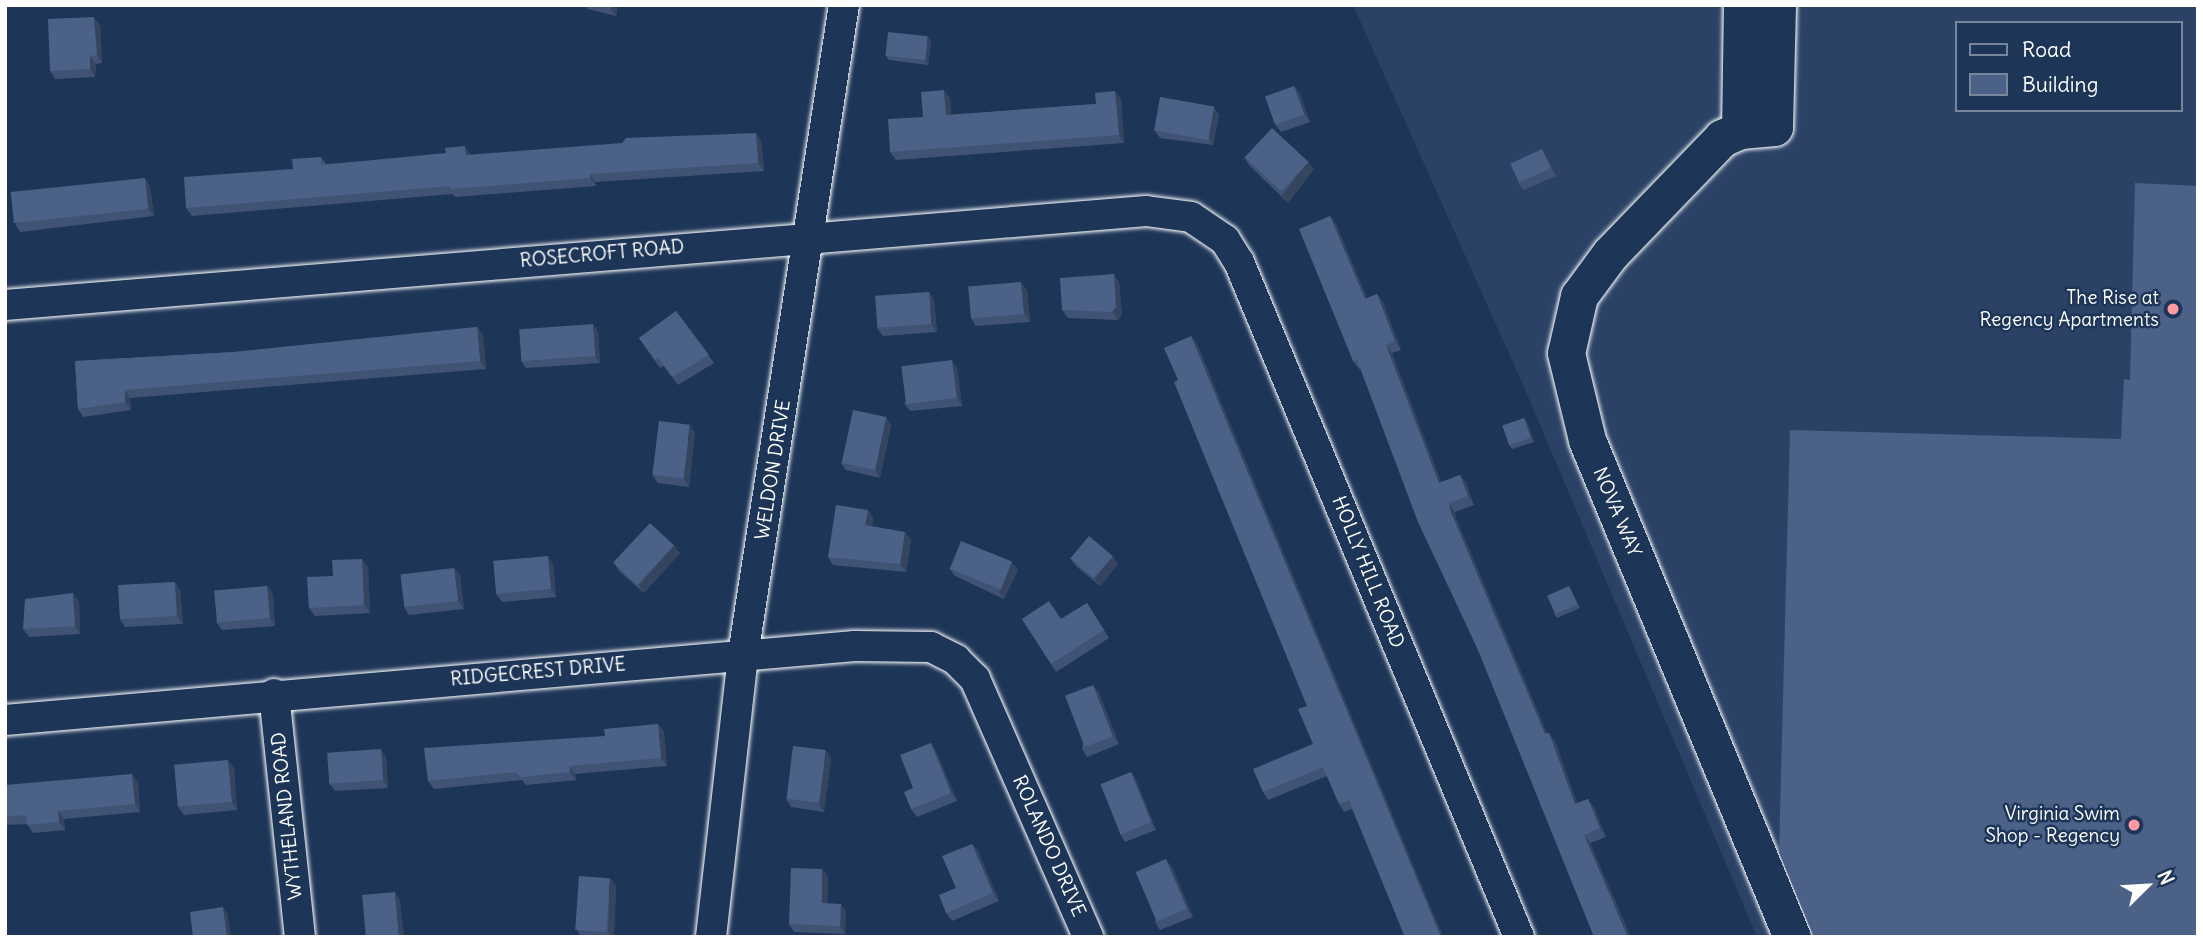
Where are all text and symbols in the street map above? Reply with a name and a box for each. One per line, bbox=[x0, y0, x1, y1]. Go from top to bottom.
legend bbox=[1954, 21, 2182, 112]
text: Road bbox=[2022, 36, 2071, 63]
text: Building bbox=[2022, 71, 2098, 98]
street label: ROSECROFT ROAD bbox=[519, 235, 685, 273]
place label: The Rise at Regency Apartments bbox=[1979, 287, 2159, 331]
marker: The Rise at Regency Apartments bbox=[2165, 301, 2181, 317]
street label: WELDON DRIVE bbox=[751, 398, 795, 542]
street label: NOVA WAY bbox=[1588, 464, 1646, 560]
street label: HOLLY HILL ROAD bbox=[1327, 493, 1409, 651]
street label: RIDGECREST DRIVE bbox=[449, 653, 627, 691]
street label: WYTHELAND ROAD bbox=[267, 731, 307, 901]
street label: ROLANDO DRIVE bbox=[1008, 772, 1090, 920]
place label: Virginia Swim Shop - Regency bbox=[1986, 803, 2120, 847]
marker: Virginia Swim Shop - Regency bbox=[2126, 817, 2142, 833]
north arrow bbox=[2112, 851, 2182, 921]
text: N bbox=[2153, 867, 2180, 888]

